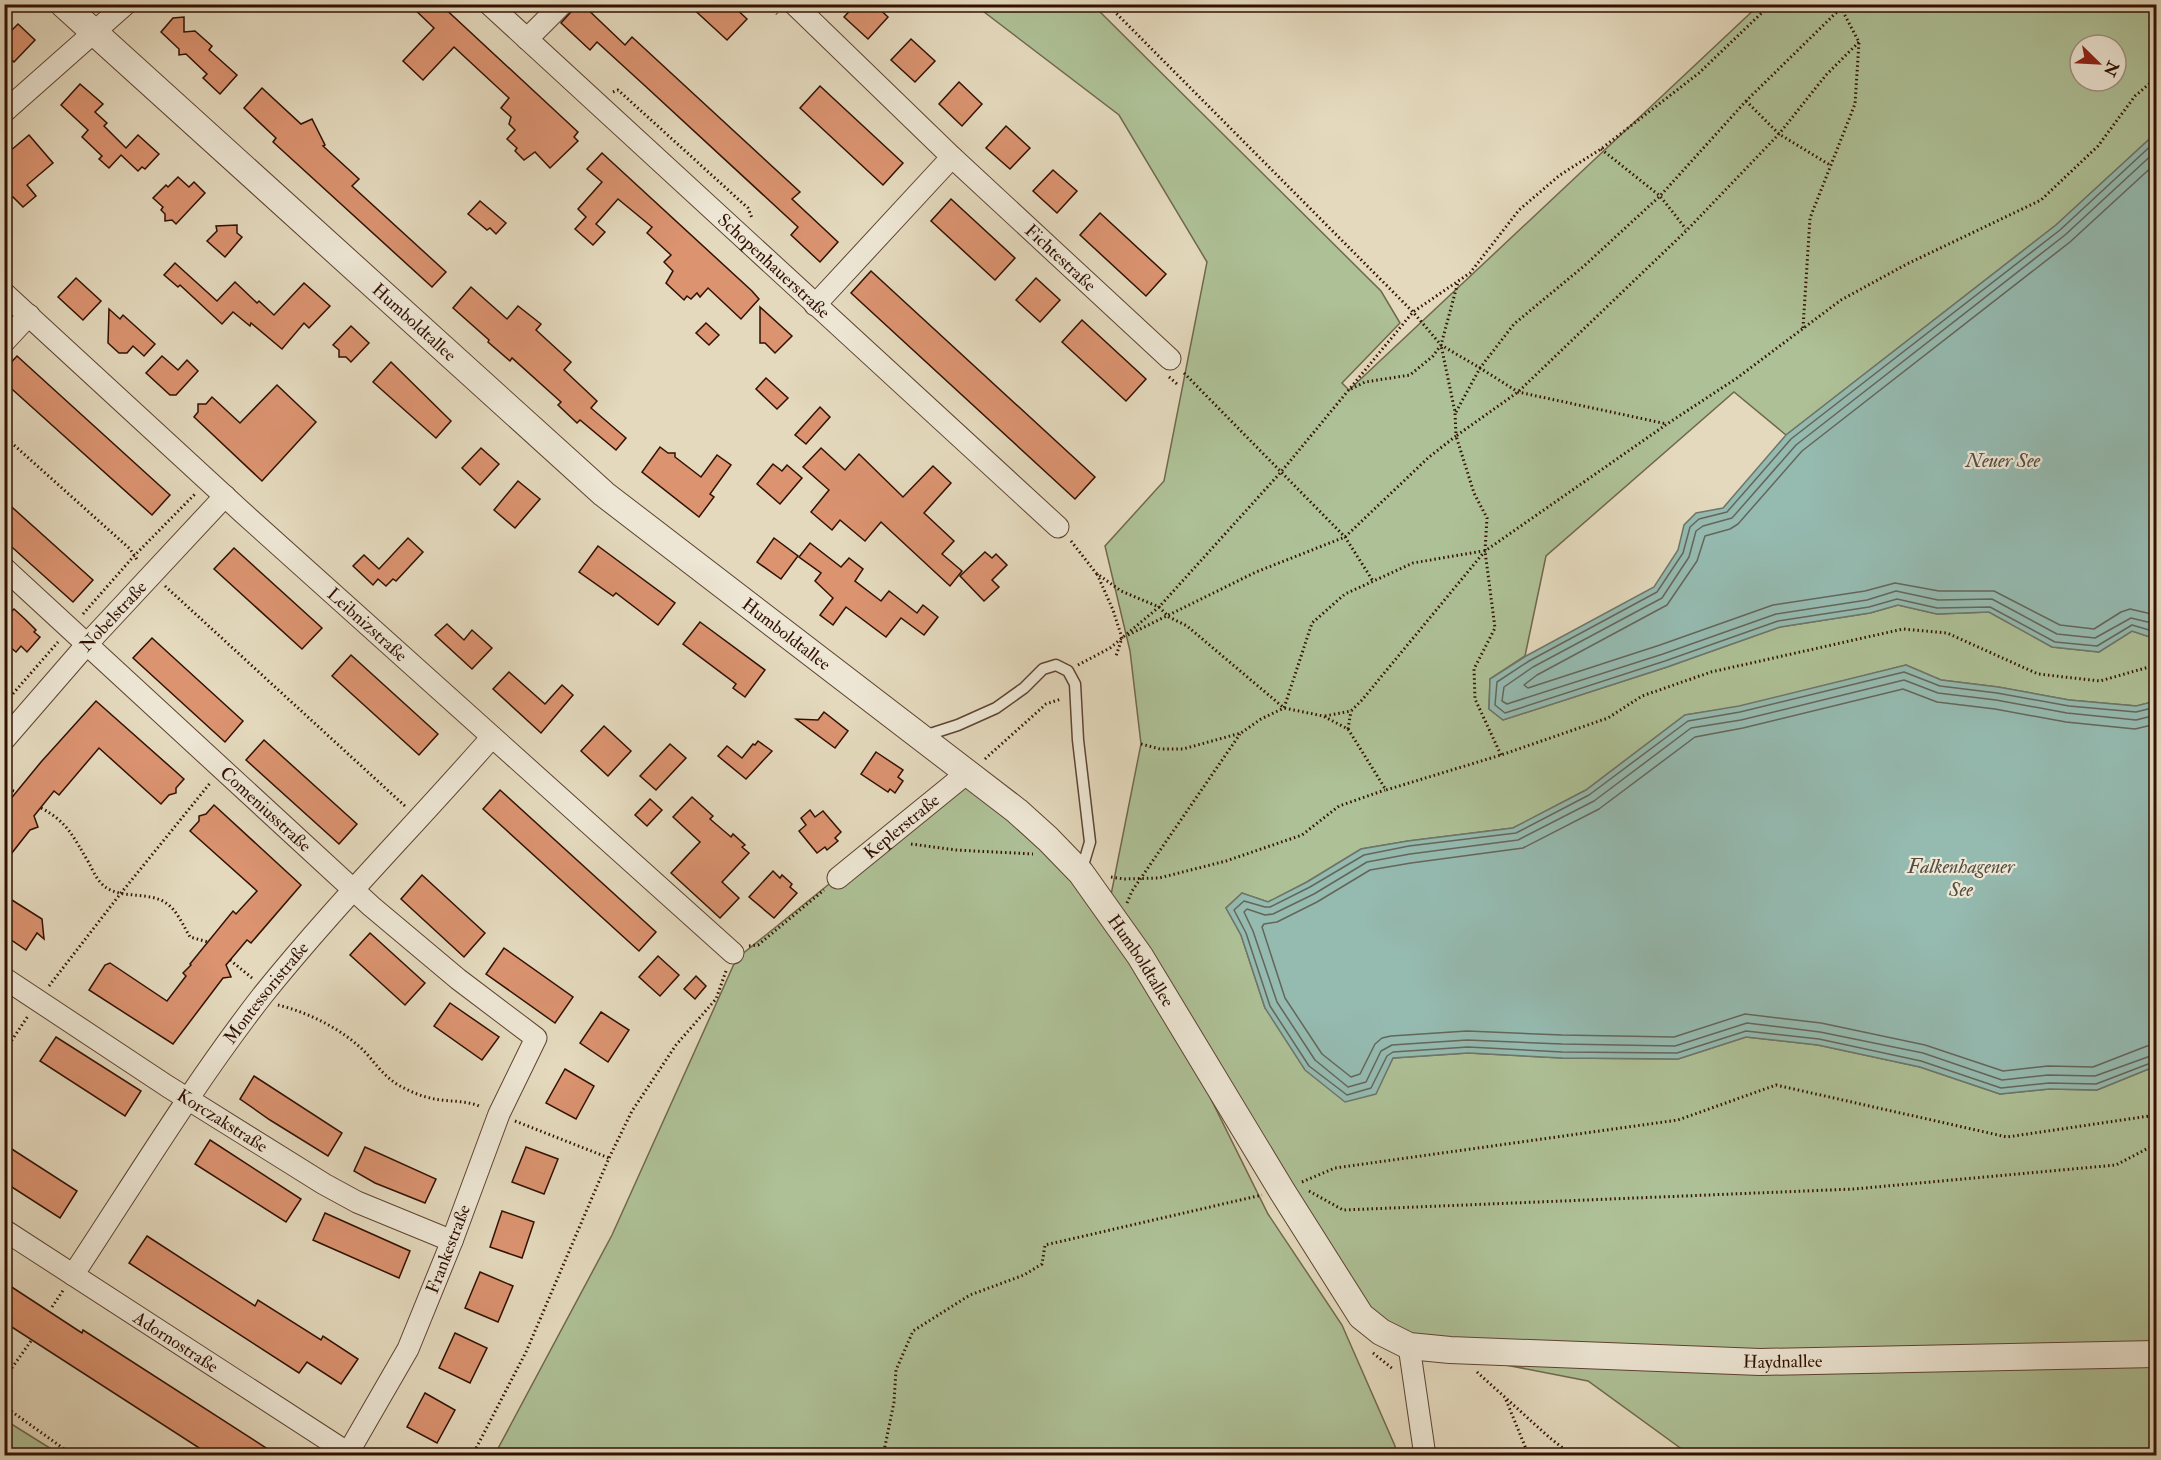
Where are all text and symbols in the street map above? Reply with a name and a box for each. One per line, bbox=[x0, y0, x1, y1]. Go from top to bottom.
north arrow bbox=[2068, 33, 2128, 93]
text: N bbox=[2098, 57, 2123, 80]
street label: Schopenhauerstraße bbox=[712, 209, 835, 324]
street label: Fichtestraße bbox=[1020, 219, 1101, 297]
street label: Humboldtallee bbox=[367, 278, 461, 367]
water label: Neuer See bbox=[1965, 448, 2041, 473]
street label: Nobelstraße bbox=[75, 576, 152, 657]
street label: Leibnizstraße bbox=[322, 583, 412, 667]
street label: Humboldtallee bbox=[737, 593, 836, 676]
street label: Comeniusstraße bbox=[215, 762, 316, 858]
street label: Keplerstraße bbox=[859, 789, 945, 864]
water label: Falkenhagener See bbox=[1907, 854, 2016, 902]
street label: Humboldtallee bbox=[1102, 910, 1179, 1012]
street label: Montessoristraße bbox=[219, 937, 314, 1049]
street label: Korczakstraße bbox=[173, 1084, 272, 1158]
street label: Frankestraße bbox=[421, 1201, 476, 1297]
street label: Adornostraße bbox=[128, 1306, 223, 1379]
street label: Haydnallee bbox=[1742, 1350, 1823, 1374]

